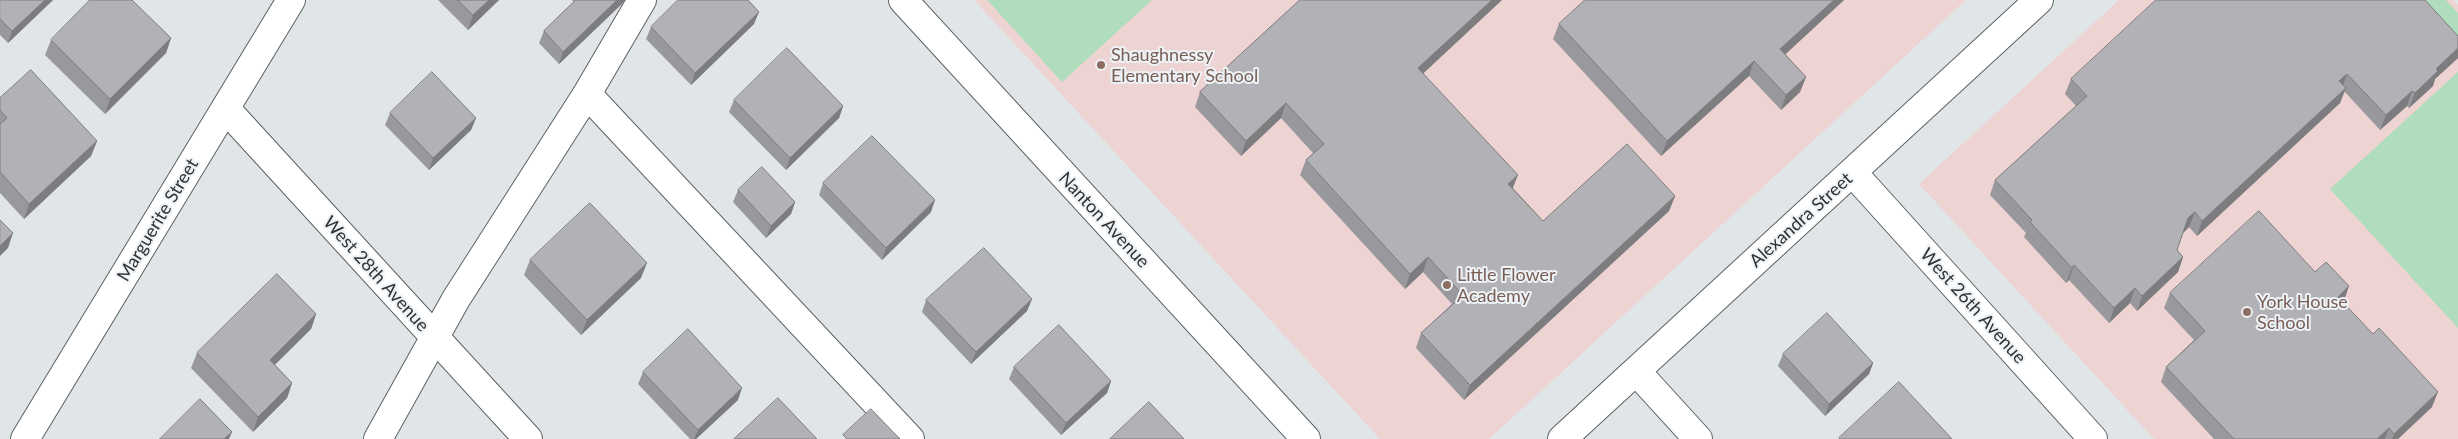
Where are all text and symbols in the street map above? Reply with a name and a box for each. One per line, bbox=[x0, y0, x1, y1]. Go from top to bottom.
place label: Shaughnessy Elementary School bbox=[1111, 44, 1258, 86]
marker: Shaughnessy Elementary School bbox=[1095, 59, 1107, 71]
street label: Marguerite Street bbox=[113, 155, 203, 285]
street label: Nanton Avenue bbox=[1054, 168, 1154, 272]
street label: Alexandra Street bbox=[1745, 168, 1857, 272]
street label: West 28th Avenue bbox=[319, 212, 433, 336]
street label: West 26th Avenue bbox=[1916, 244, 2030, 368]
place label: Little Flower Academy bbox=[1457, 264, 1556, 306]
marker: Little Flower Academy bbox=[1441, 279, 1453, 291]
place label: York House School bbox=[2257, 291, 2348, 334]
marker: York House School bbox=[2241, 306, 2253, 318]

